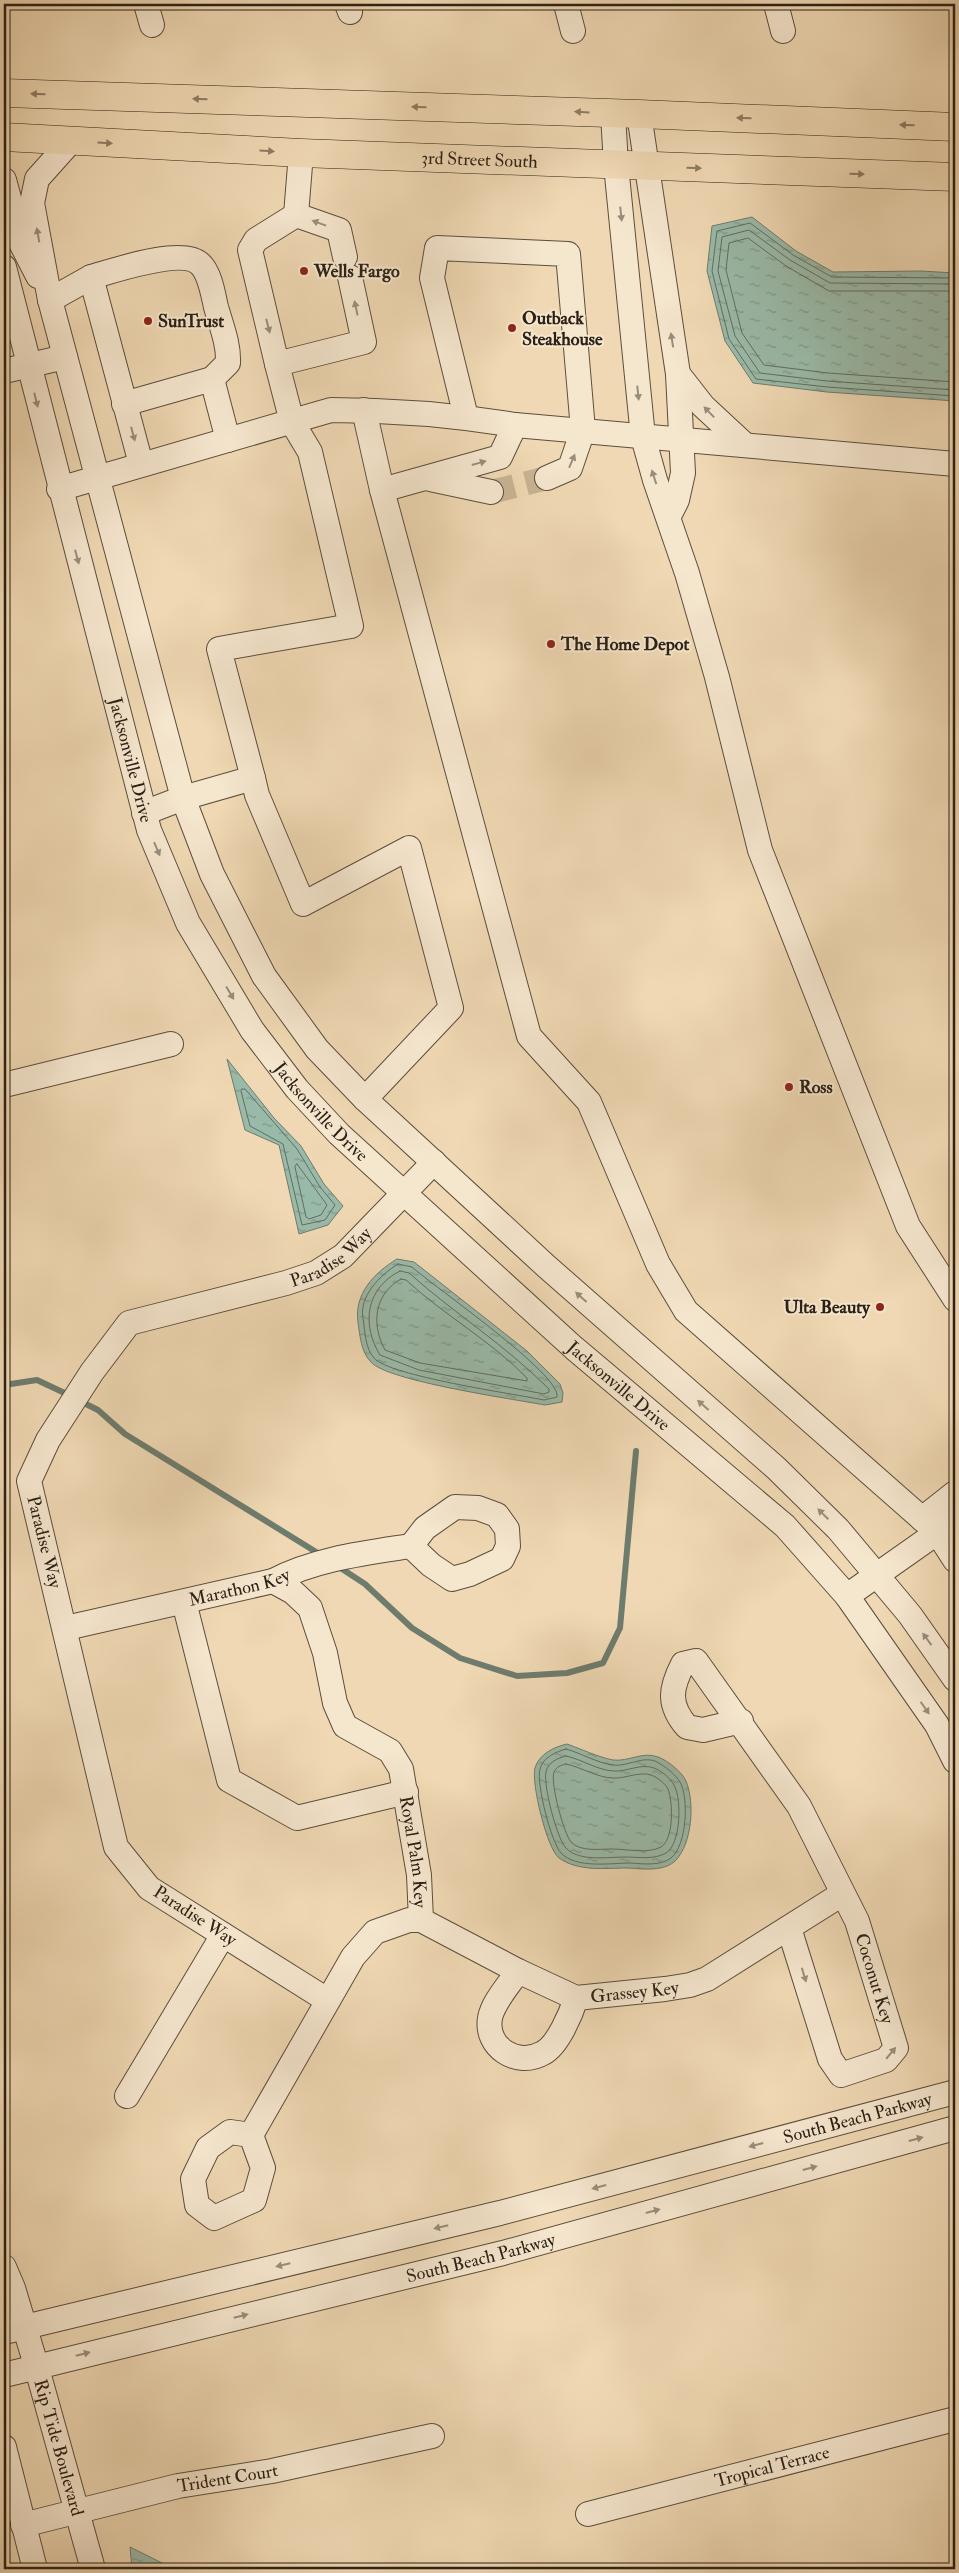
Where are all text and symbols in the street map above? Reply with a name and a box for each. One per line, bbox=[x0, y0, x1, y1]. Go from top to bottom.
one-way arrow bbox=[29, 90, 45, 98]
one-way arrow bbox=[192, 95, 208, 103]
one-way arrow bbox=[411, 102, 427, 110]
one-way arrow bbox=[574, 108, 590, 116]
one-way arrow bbox=[736, 114, 752, 122]
one-way arrow bbox=[898, 120, 914, 128]
one-way arrow bbox=[97, 139, 113, 147]
street label: 3rd Street South bbox=[421, 146, 539, 173]
one-way arrow bbox=[259, 148, 275, 156]
one-way arrow bbox=[686, 164, 702, 172]
one-way arrow bbox=[849, 170, 865, 178]
one-way arrow bbox=[617, 206, 625, 222]
one-way arrow bbox=[311, 219, 326, 227]
one-way arrow bbox=[34, 227, 42, 242]
place label: Wells Fargo bbox=[313, 260, 400, 283]
marker: Wells Fargo bbox=[298, 265, 310, 277]
one-way arrow bbox=[352, 301, 360, 316]
place label: Outback Steakhouse bbox=[522, 307, 603, 351]
place label: SunTrust bbox=[158, 310, 224, 333]
marker: SunTrust bbox=[142, 315, 154, 327]
one-way arrow bbox=[264, 319, 272, 334]
marker: Outback Steakhouse bbox=[506, 322, 518, 334]
one-way arrow bbox=[668, 332, 676, 348]
one-way arrow bbox=[635, 385, 643, 401]
one-way arrow bbox=[33, 392, 41, 407]
one-way arrow bbox=[703, 406, 715, 418]
one-way arrow bbox=[129, 426, 137, 441]
one-way arrow bbox=[568, 453, 576, 468]
one-way arrow bbox=[471, 459, 487, 467]
one-way arrow bbox=[650, 469, 658, 484]
one-way arrow bbox=[73, 550, 81, 565]
place label: The Home Depot bbox=[560, 633, 689, 656]
marker: The Home Depot bbox=[545, 638, 557, 650]
street label: Jacksonville Drive bbox=[104, 694, 158, 825]
one-way arrow bbox=[153, 842, 161, 856]
one-way arrow bbox=[225, 987, 234, 1000]
street label: Jacksonville Drive bbox=[268, 1056, 373, 1167]
place label: Ross bbox=[799, 1076, 833, 1099]
marker: Ross bbox=[783, 1081, 795, 1093]
street label: Paradise Way bbox=[287, 1221, 377, 1292]
one-way arrow bbox=[576, 1291, 588, 1303]
place label: Ulta Beauty bbox=[784, 1296, 871, 1319]
marker: Ulta Beauty bbox=[874, 1301, 886, 1313]
street label: Jacksonville Drive bbox=[561, 1335, 676, 1436]
one-way arrow bbox=[697, 1399, 709, 1411]
street label: Paradise Way bbox=[21, 1493, 67, 1592]
one-way arrow bbox=[817, 1508, 829, 1520]
street label: Marathon Key bbox=[186, 1562, 294, 1611]
one-way arrow bbox=[922, 1632, 932, 1646]
one-way arrow bbox=[920, 1701, 930, 1714]
street label: Royal Palm Key bbox=[394, 1794, 432, 1909]
street label: Paradise Way bbox=[149, 1881, 242, 1952]
street label: Coconut Key bbox=[850, 1930, 900, 2028]
one-way arrow bbox=[800, 1968, 808, 1983]
street label: Grassey Key bbox=[589, 1975, 682, 2008]
one-way arrow bbox=[885, 2047, 896, 2060]
street label: South Beach Parkway bbox=[781, 2087, 935, 2149]
one-way arrow bbox=[909, 2134, 924, 2142]
one-way arrow bbox=[748, 2141, 763, 2149]
one-way arrow bbox=[802, 2164, 817, 2172]
one-way arrow bbox=[591, 2183, 606, 2191]
one-way arrow bbox=[646, 2207, 661, 2215]
one-way arrow bbox=[434, 2223, 449, 2231]
street label: South Beach Parkway bbox=[404, 2227, 559, 2288]
one-way arrow bbox=[276, 2261, 291, 2269]
one-way arrow bbox=[234, 2312, 249, 2320]
one-way arrow bbox=[76, 2350, 91, 2358]
street label: Rip Tide Boulevard bbox=[29, 2377, 89, 2519]
street label: Tropical Terrace bbox=[712, 2440, 832, 2492]
street label: Trident Court bbox=[175, 2458, 280, 2497]

